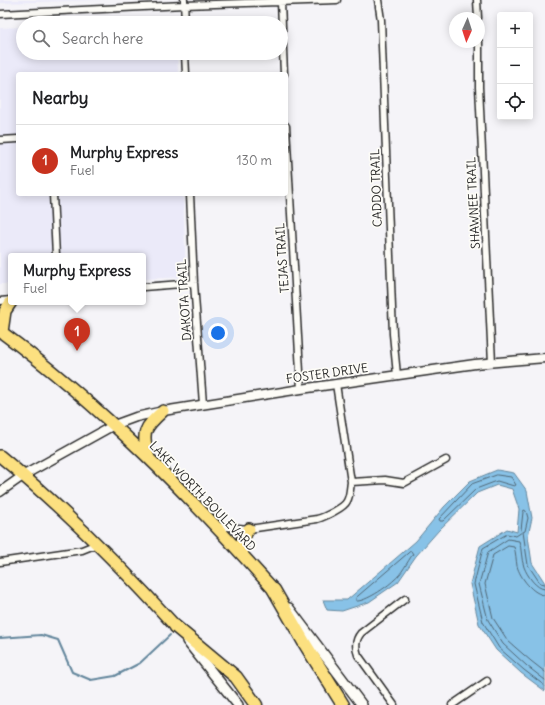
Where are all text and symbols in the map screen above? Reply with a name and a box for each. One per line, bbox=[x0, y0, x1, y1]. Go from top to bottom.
north arrow bbox=[449, 12, 485, 48]
map controls bbox=[497, 12, 533, 120]
button: + bbox=[497, 12, 533, 48]
search box bbox=[16, 16, 288, 60]
icon: search bbox=[30, 27, 52, 49]
text: Search here bbox=[62, 29, 143, 48]
button: − bbox=[497, 48, 533, 84]
button: locate bbox=[497, 84, 533, 120]
text: Nearby bbox=[32, 87, 88, 109]
text: Murphy Express bbox=[70, 143, 178, 162]
street label: CADDO TRAIL bbox=[367, 148, 385, 227]
text: 1 bbox=[42, 152, 48, 169]
text: 130 m bbox=[236, 152, 272, 169]
street label: SHAWNEE TRAIL bbox=[463, 156, 483, 249]
text: Fuel bbox=[70, 162, 94, 179]
street label: TEJAS TRAIL bbox=[272, 222, 292, 294]
popup bbox=[8, 253, 146, 305]
street label: DAKOTA TRAIL bbox=[174, 258, 194, 341]
text: Murphy Express bbox=[23, 261, 131, 280]
text: Fuel bbox=[23, 280, 47, 297]
pin: 1 bbox=[64, 318, 90, 351]
your location bbox=[208, 323, 228, 343]
street label: FOSTER DRIVE bbox=[285, 360, 369, 386]
street label: LAKE WORTH BOULEVARD bbox=[147, 438, 259, 554]

